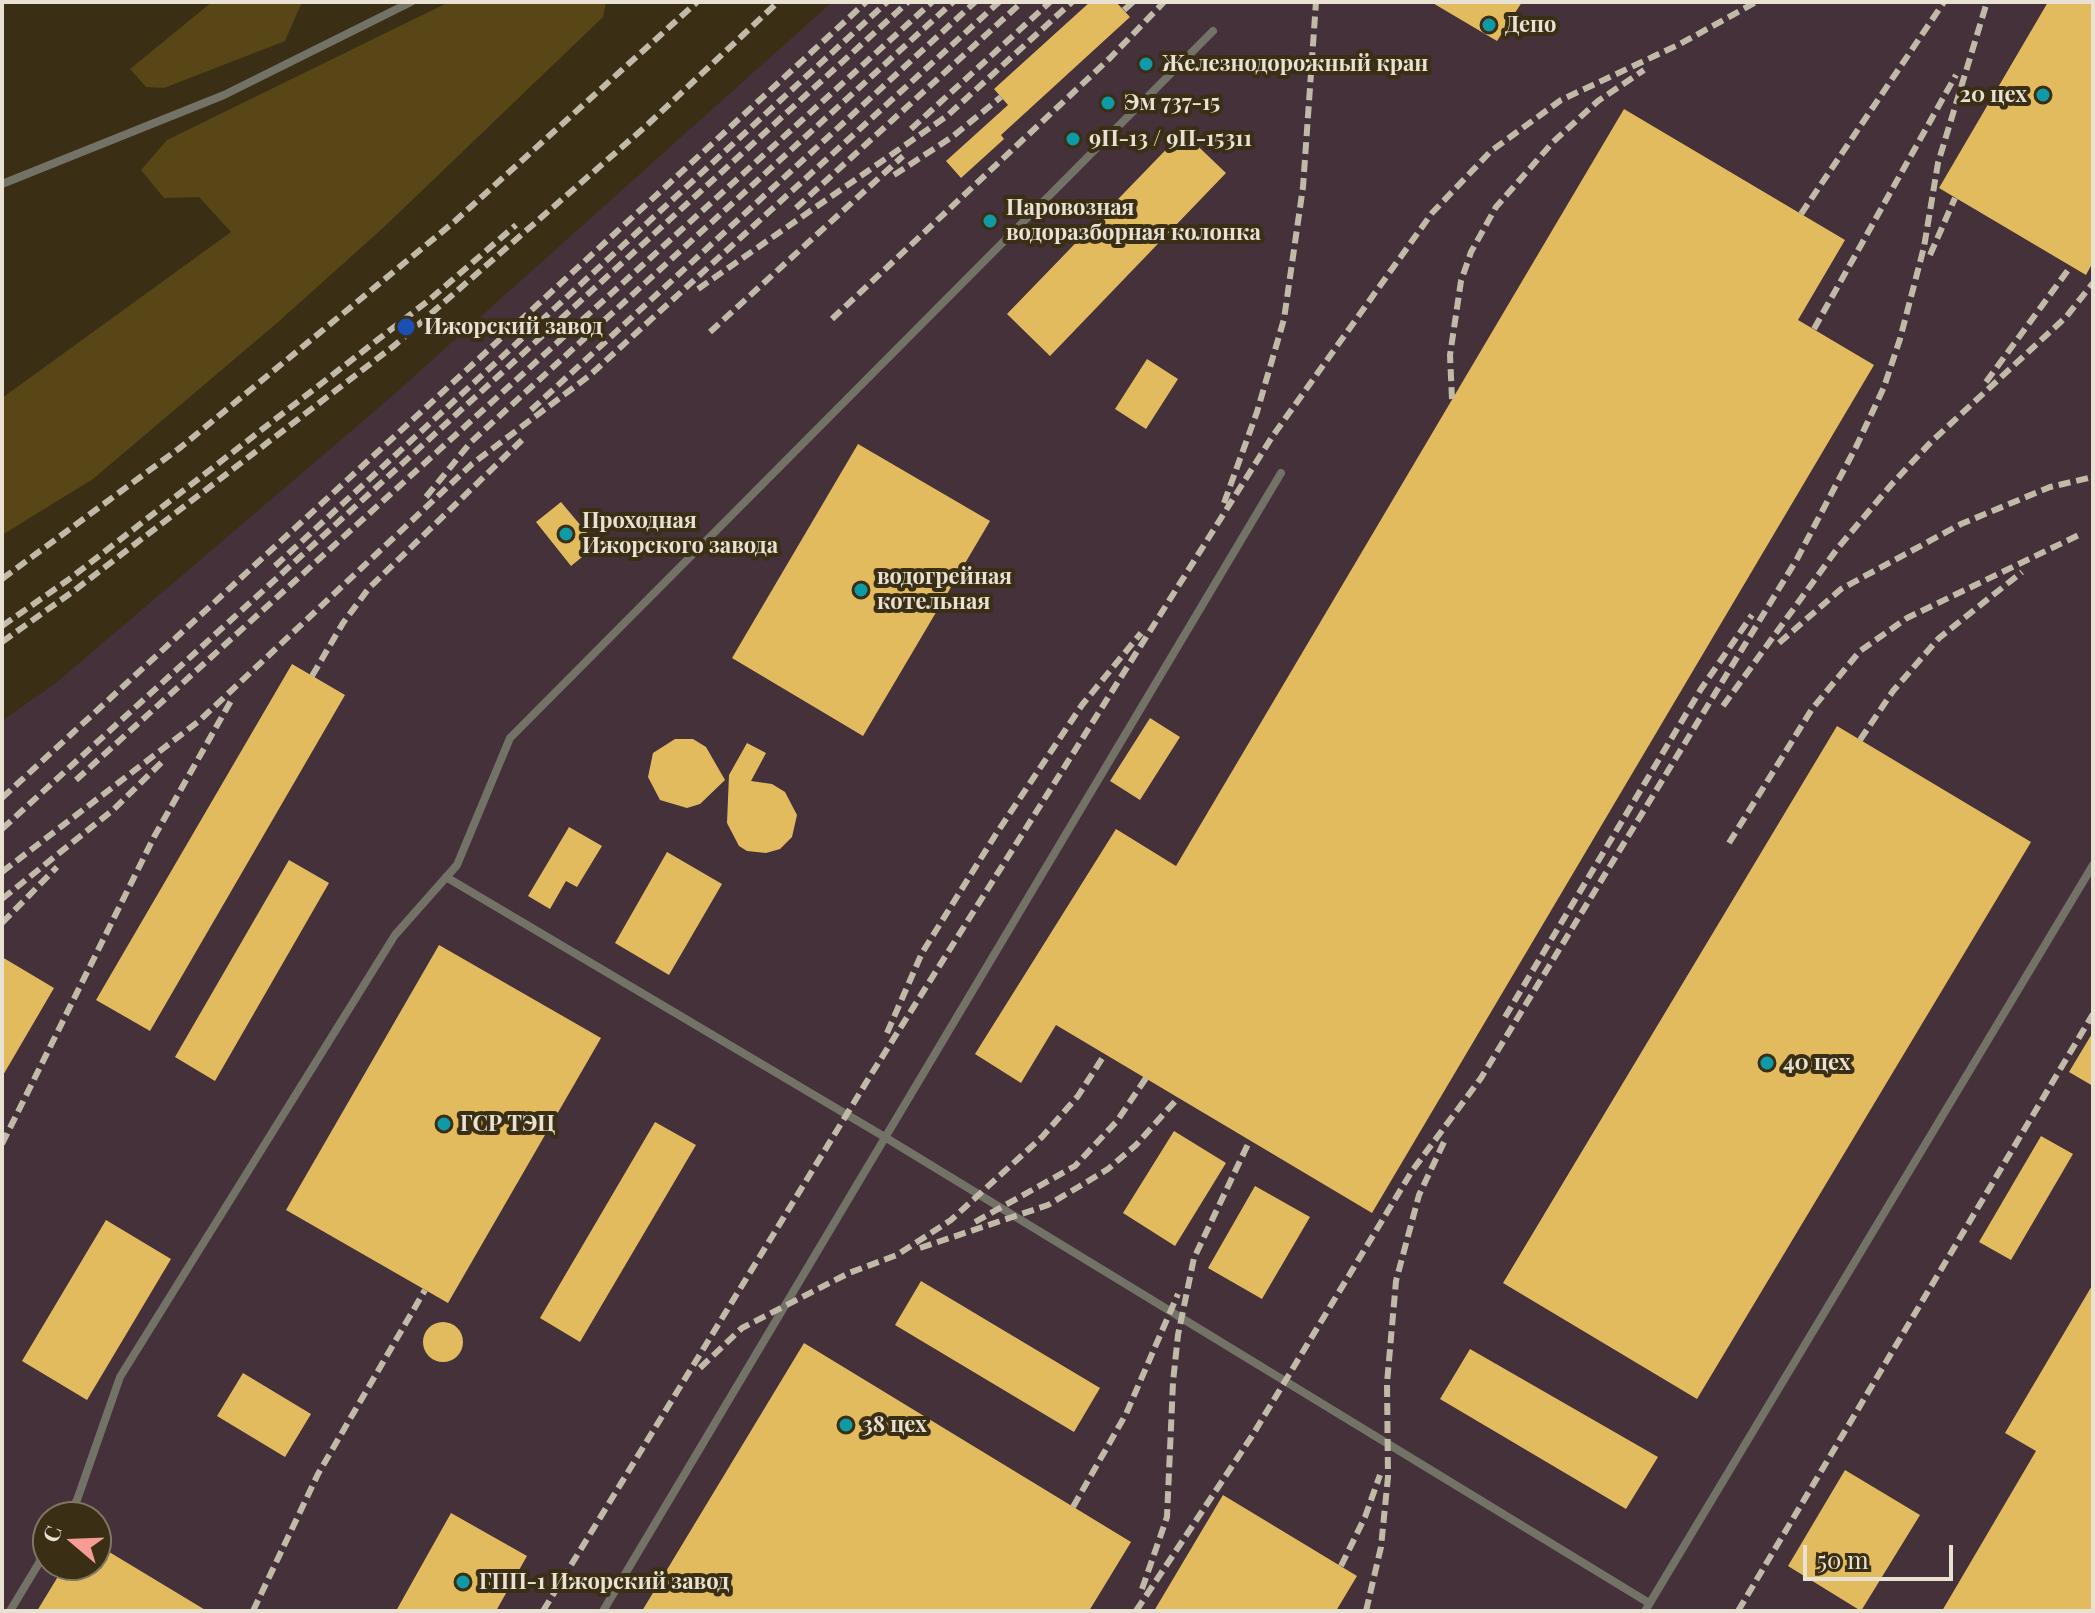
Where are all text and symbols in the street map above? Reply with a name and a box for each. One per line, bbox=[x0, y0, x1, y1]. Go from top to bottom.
place label: Депо bbox=[1505, 12, 1556, 38]
marker: Депо bbox=[1480, 16, 1498, 34]
place label: Железнодорожный кран bbox=[1162, 51, 1428, 77]
marker: Железнодорожный кран bbox=[1137, 55, 1155, 73]
place label: 20 цех bbox=[1960, 82, 2027, 108]
marker: 20 цех bbox=[2034, 86, 2052, 104]
place label: Эм 737-15 bbox=[1124, 90, 1220, 116]
marker: Эм 737-15 bbox=[1099, 94, 1117, 112]
place label: 9П-13 / 9П-15311 bbox=[1089, 126, 1252, 152]
marker: 9П-13 / 9П-15311 bbox=[1064, 130, 1082, 148]
place label: Паровозная водоразборная колонка bbox=[1006, 195, 1261, 246]
marker: Паровозная водоразборная колонка bbox=[981, 212, 999, 230]
place label: Ижорский завод bbox=[424, 314, 603, 340]
marker: Ижорский завод bbox=[395, 316, 417, 338]
place label: Проходная Ижорского завода bbox=[582, 508, 778, 560]
marker: Проходная Ижорского завода bbox=[557, 525, 575, 543]
place label: водогрейная котельная bbox=[877, 564, 1012, 616]
marker: водогрейная котельная bbox=[852, 581, 870, 599]
place label: 40 цех bbox=[1783, 1050, 1851, 1076]
marker: 40 цех bbox=[1758, 1054, 1776, 1072]
place label: ГСР ТЭЦ bbox=[460, 1111, 555, 1137]
marker: ГСР ТЭЦ bbox=[435, 1115, 453, 1133]
place label: 38 цех bbox=[862, 1412, 927, 1438]
marker: 38 цех bbox=[837, 1416, 855, 1434]
north arrow bbox=[32, 1501, 112, 1581]
text: С bbox=[34, 1522, 68, 1546]
scale bar bbox=[1807, 1529, 1957, 1579]
text: 50 m bbox=[1817, 1543, 1869, 1575]
place label: ГПП-1 Ижорский завод bbox=[479, 1569, 729, 1595]
marker: ГПП-1 Ижорский завод bbox=[454, 1573, 472, 1591]

